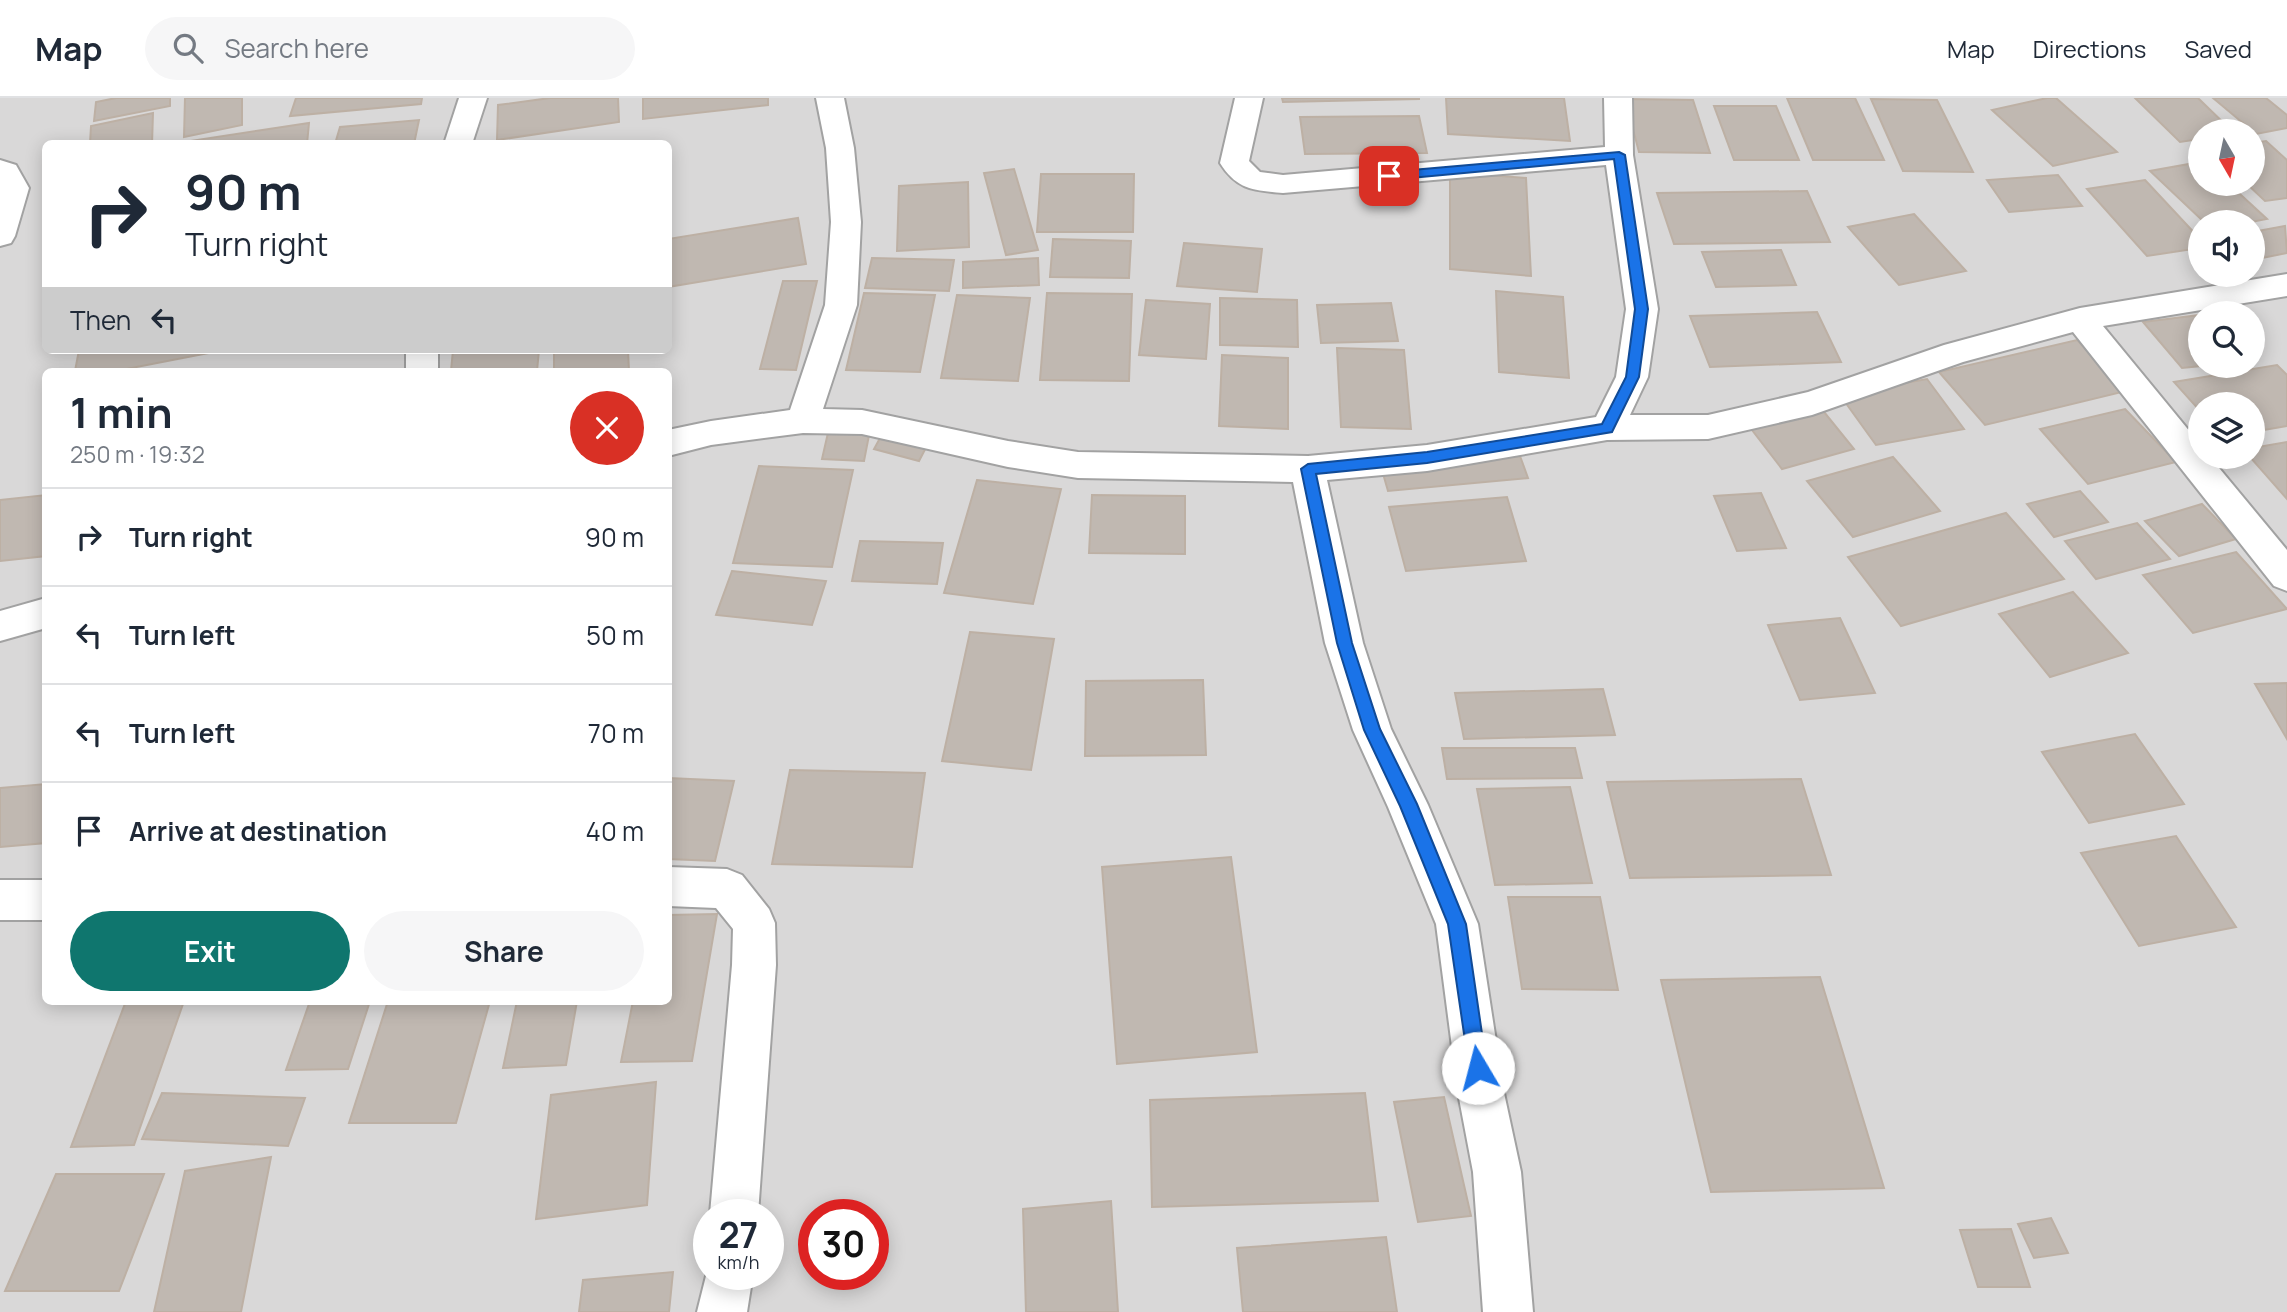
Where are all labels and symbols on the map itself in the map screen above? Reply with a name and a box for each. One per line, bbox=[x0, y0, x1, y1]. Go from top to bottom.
north arrow bbox=[2188, 119, 2264, 196]
pin bbox=[1359, 146, 1419, 206]
position arrow bbox=[1441, 1031, 1515, 1105]
speed limit sign: 30 bbox=[798, 1199, 889, 1290]

